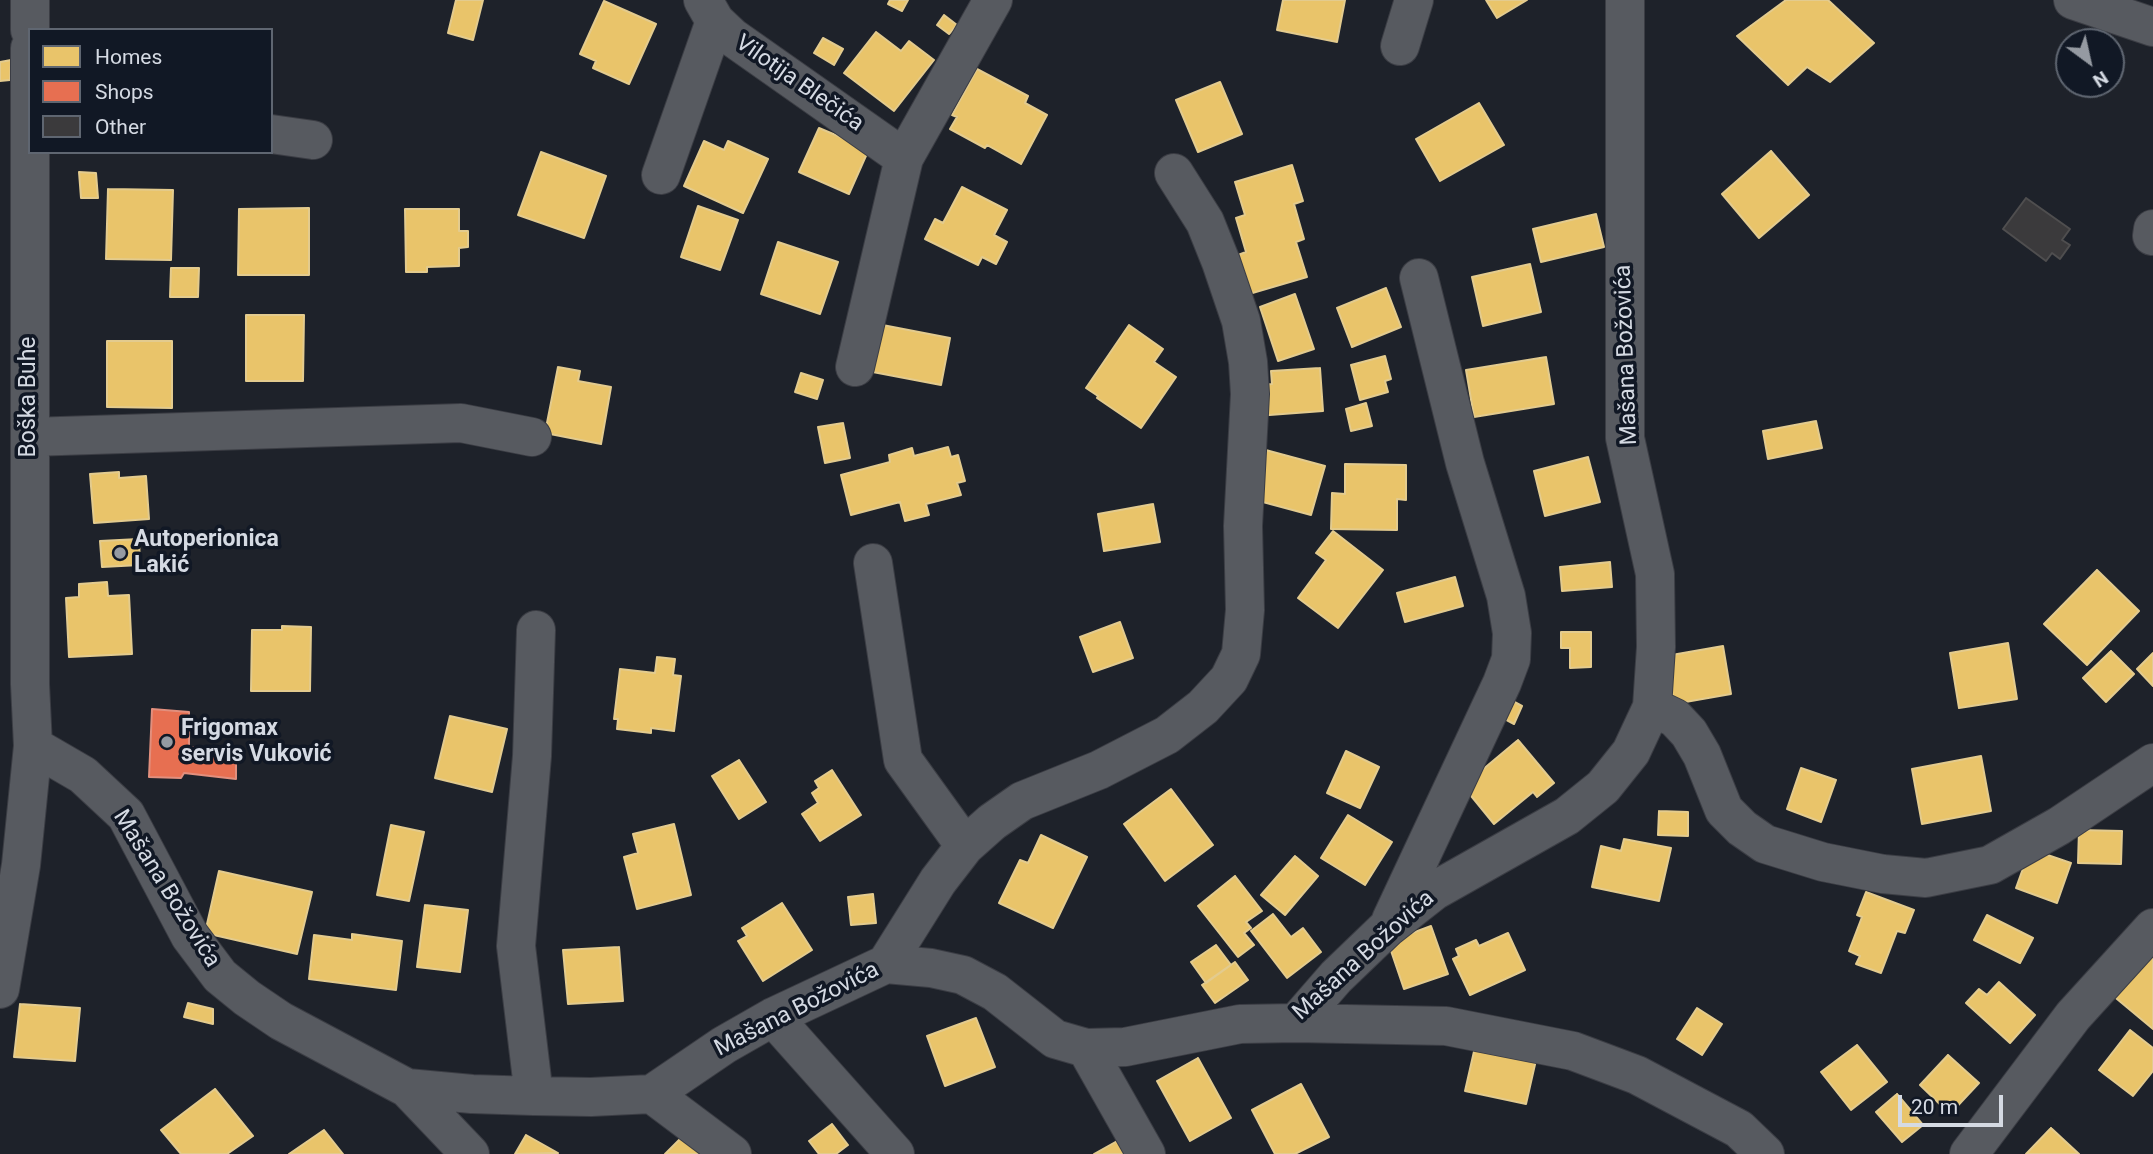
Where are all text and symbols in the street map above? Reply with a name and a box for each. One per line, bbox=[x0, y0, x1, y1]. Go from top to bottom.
legend bbox=[28, 28, 273, 154]
north arrow bbox=[2055, 28, 2125, 98]
street label: Vilotija Blečića bbox=[730, 30, 868, 138]
text: Homes bbox=[95, 45, 162, 69]
text: N bbox=[2089, 66, 2113, 93]
text: Shops bbox=[95, 80, 154, 104]
text: Other bbox=[95, 115, 146, 139]
street label: Mašana Božovića bbox=[1610, 264, 1644, 446]
street label: Boška Buhe bbox=[15, 336, 43, 458]
place label: Autoperionica Lakić bbox=[134, 526, 279, 580]
marker: Autoperionica Lakić bbox=[112, 545, 128, 561]
place label: Frigomax servis Vuković bbox=[181, 715, 332, 769]
marker: Frigomax servis Vuković bbox=[159, 734, 175, 750]
street label: Mašana Božovića bbox=[106, 805, 226, 973]
street label: Mašana Božovića bbox=[1288, 885, 1440, 1027]
street label: Mašana Božovića bbox=[710, 957, 884, 1063]
scale bar bbox=[1901, 1080, 2006, 1124]
text: 20 m bbox=[1911, 1095, 1958, 1119]

